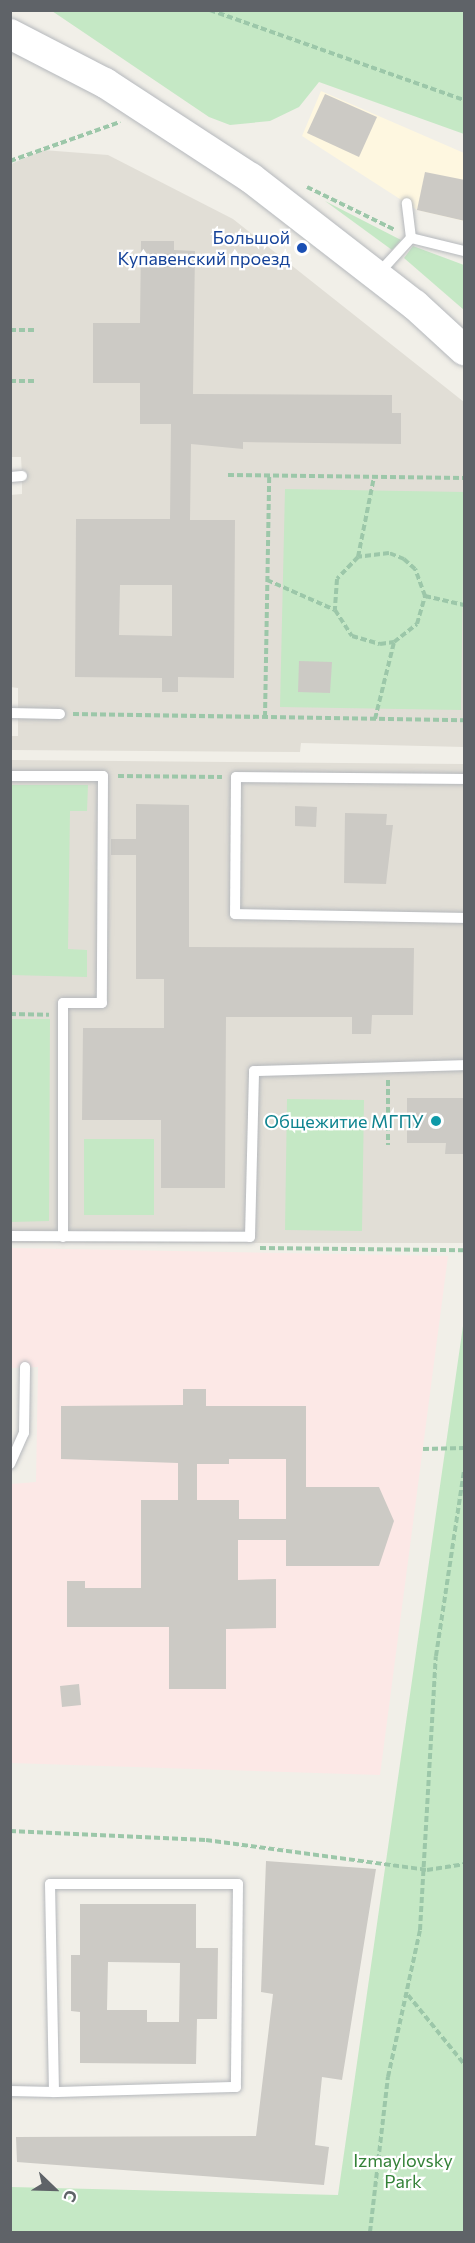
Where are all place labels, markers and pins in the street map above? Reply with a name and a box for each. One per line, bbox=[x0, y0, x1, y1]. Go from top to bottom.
place label: Большой Купавенский проезд bbox=[117, 227, 290, 270]
marker: Большой Купавенский проезд bbox=[295, 241, 309, 255]
place label: Общежитие МГПУ bbox=[264, 1110, 424, 1132]
marker: Общежитие МГПУ bbox=[429, 1114, 443, 1128]

